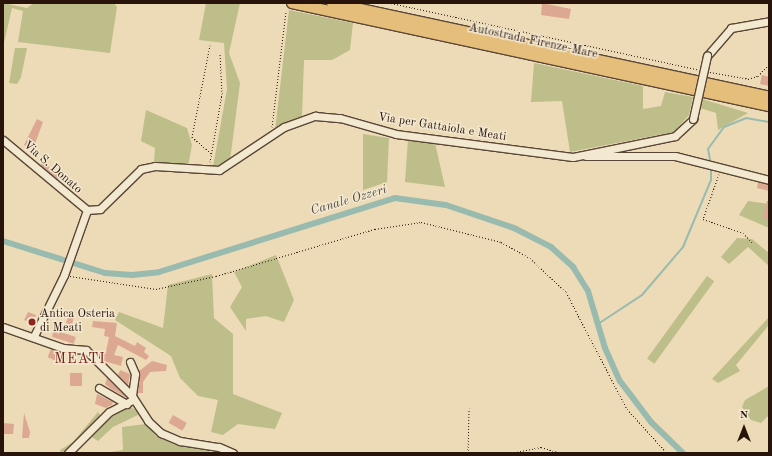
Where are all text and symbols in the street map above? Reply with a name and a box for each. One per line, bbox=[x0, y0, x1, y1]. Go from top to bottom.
street label: Autostrada Firenze-Mare bbox=[467, 21, 599, 63]
street label: Via per Gattaiola e Meati bbox=[377, 111, 507, 145]
street label: Via S. Donato bbox=[20, 139, 84, 197]
water label: Canale Ozzeri bbox=[309, 183, 389, 219]
place label: Antica Osteria di Meati bbox=[40, 308, 115, 336]
marker: Antica Osteria di Meati bbox=[27, 317, 37, 327]
district label: MEATI bbox=[54, 351, 106, 367]
north arrow bbox=[724, 408, 764, 448]
text: N bbox=[740, 410, 748, 421]

